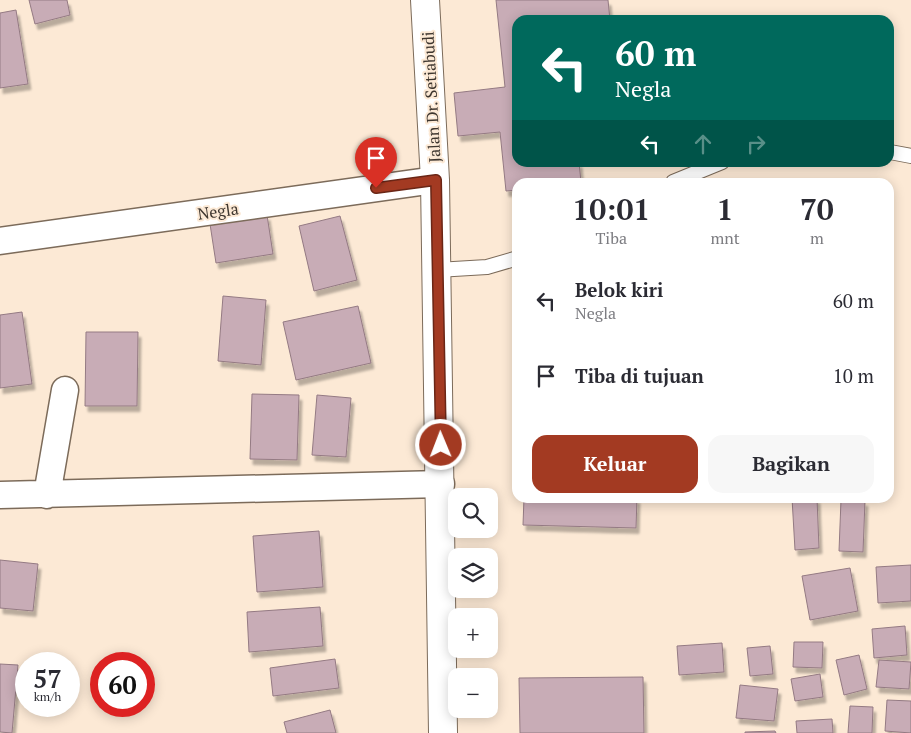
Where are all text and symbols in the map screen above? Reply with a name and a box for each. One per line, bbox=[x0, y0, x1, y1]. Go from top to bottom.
text: 60 m bbox=[615, 30, 696, 76]
street label: Jalan Dr. Setiabudi bbox=[417, 31, 445, 163]
icon: left bbox=[532, 35, 597, 100]
text: Negla bbox=[615, 74, 671, 103]
icon: left bbox=[636, 130, 664, 158]
icon: ahead bbox=[689, 130, 717, 158]
icon: right bbox=[742, 130, 770, 158]
pin bbox=[355, 137, 397, 188]
icon: arrive bbox=[362, 144, 390, 172]
text: 10:01 bbox=[572, 189, 650, 229]
text: 1 bbox=[717, 189, 734, 229]
text: 70 bbox=[800, 189, 834, 229]
street label: Negla bbox=[196, 197, 240, 225]
text: Tiba bbox=[595, 227, 627, 249]
text: mnt bbox=[710, 227, 740, 249]
text: m bbox=[810, 227, 824, 249]
text: Belok kiri bbox=[575, 277, 663, 302]
icon: left bbox=[532, 287, 560, 315]
text: 60 m bbox=[833, 288, 874, 313]
text: Negla bbox=[575, 302, 616, 324]
icon: arrive bbox=[532, 362, 560, 390]
text: Tiba di tujuan bbox=[575, 363, 704, 388]
text: 10 m bbox=[833, 363, 874, 388]
position arrow bbox=[414, 418, 466, 470]
button: Keluar bbox=[532, 435, 698, 493]
button: Bagikan bbox=[708, 435, 874, 493]
map controls bbox=[448, 488, 498, 718]
button: search bbox=[448, 488, 498, 538]
button: layers bbox=[448, 548, 498, 598]
button: + bbox=[448, 608, 498, 658]
speed limit sign: 60 bbox=[90, 652, 155, 717]
text: 57 bbox=[33, 662, 62, 695]
button: − bbox=[448, 668, 498, 718]
text: km/h bbox=[34, 689, 61, 704]

